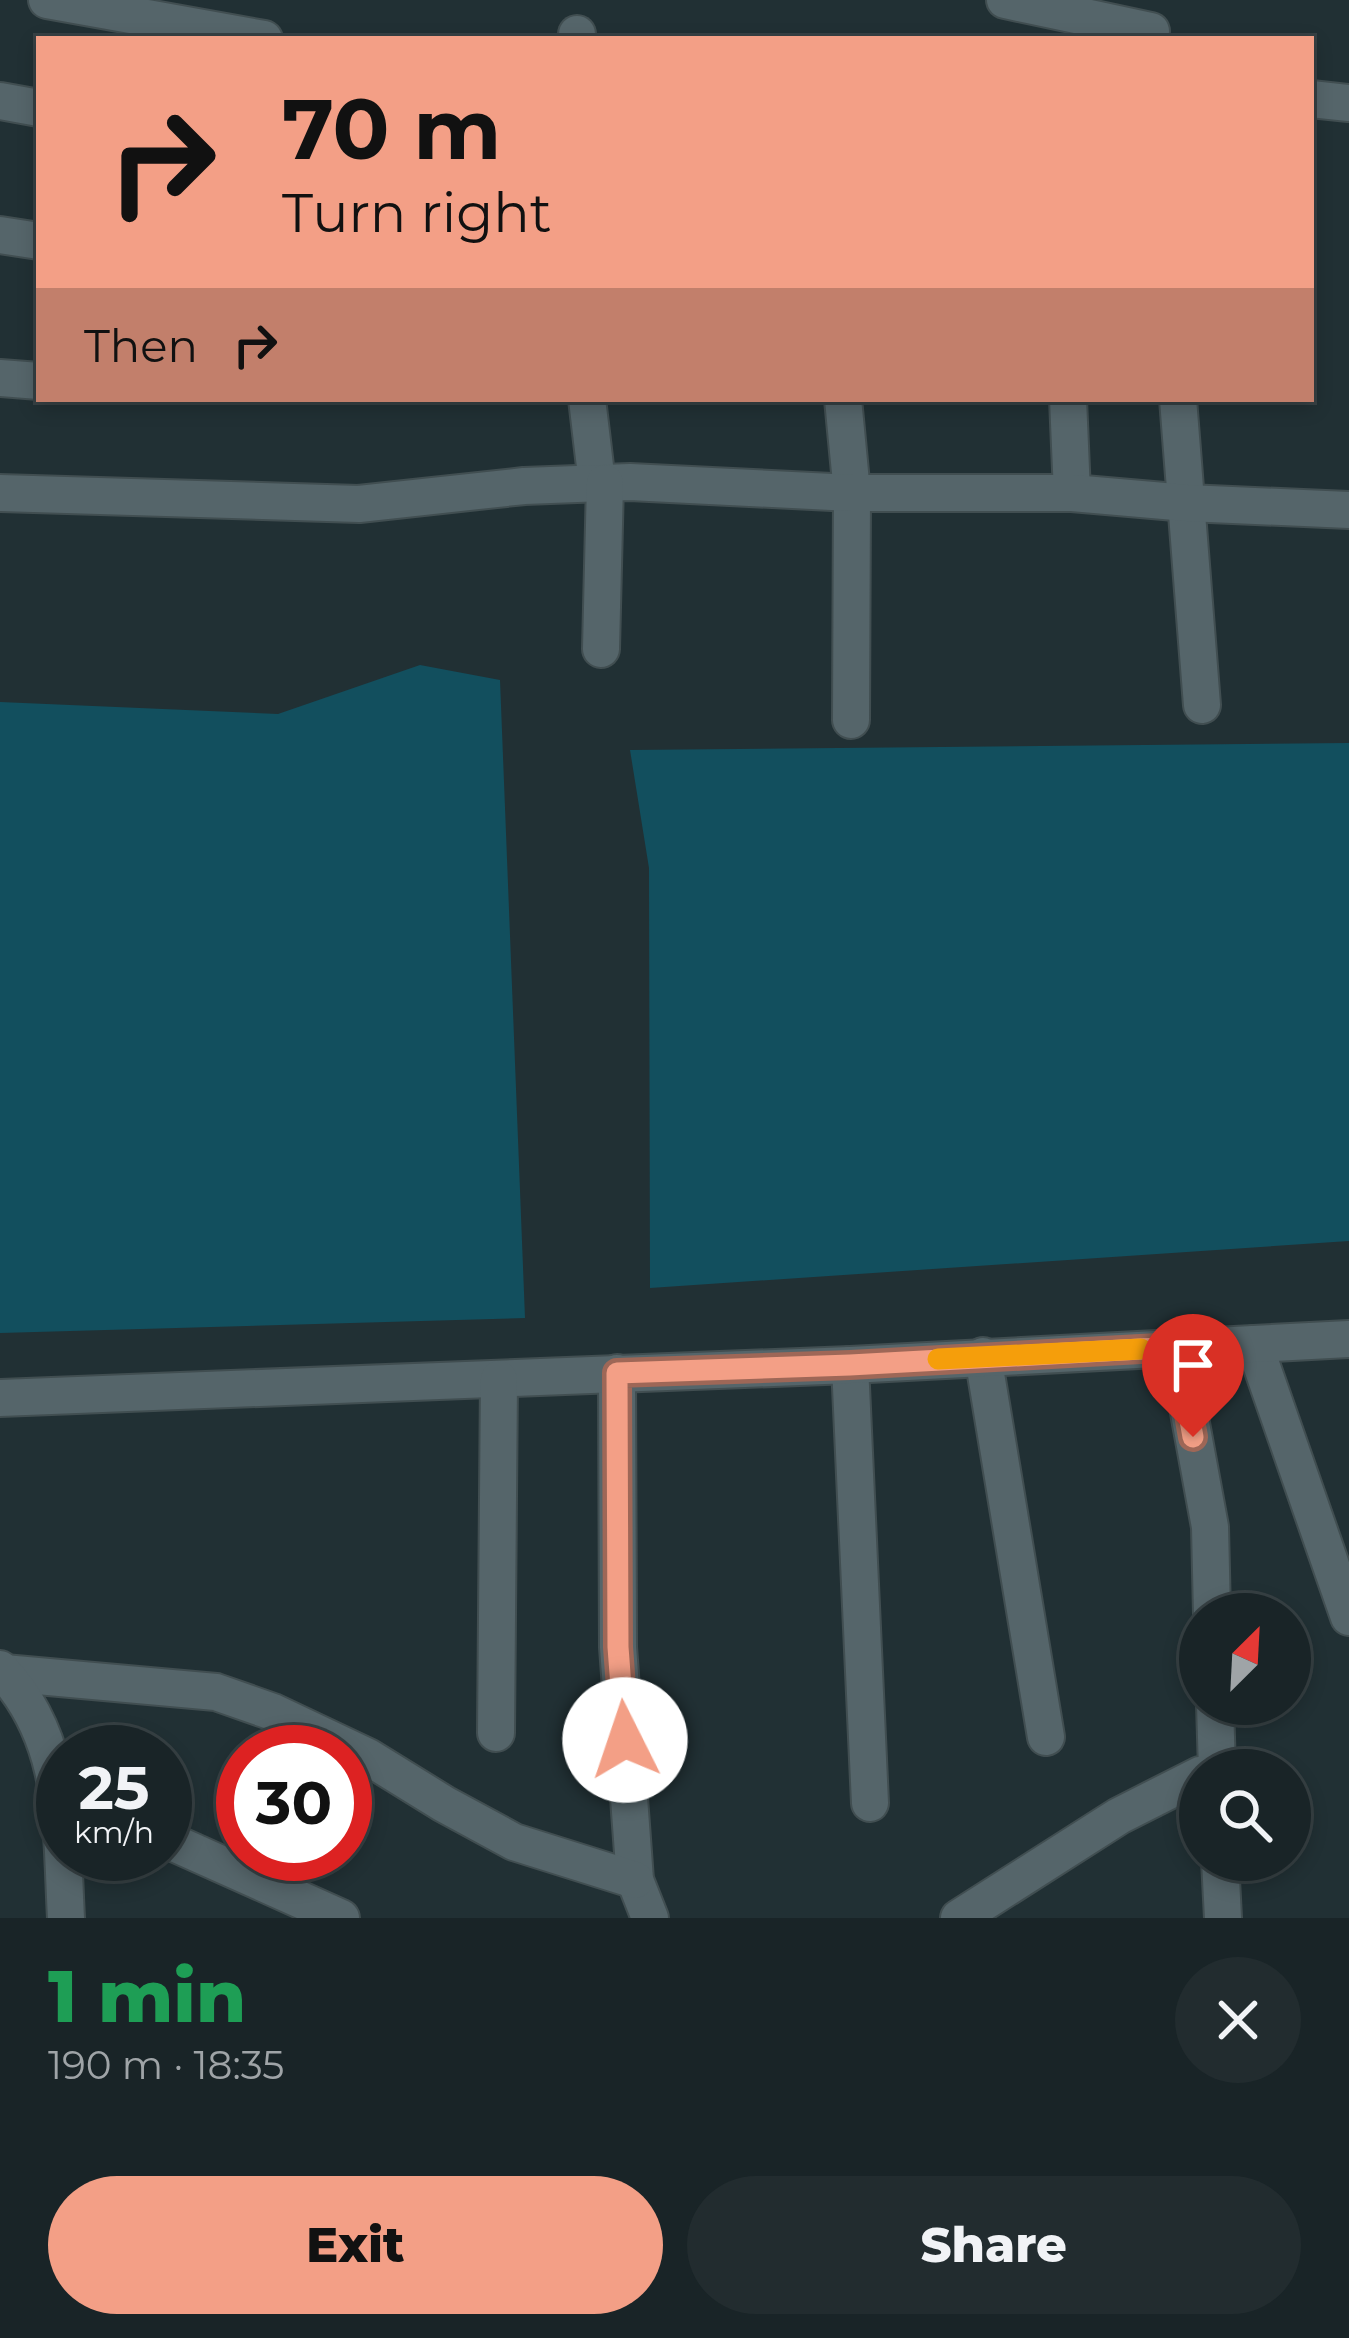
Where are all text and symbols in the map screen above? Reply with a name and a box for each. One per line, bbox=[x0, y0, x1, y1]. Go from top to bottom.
text: 70 m bbox=[282, 78, 501, 180]
icon: right bbox=[84, 84, 240, 240]
text: Turn right bbox=[282, 180, 552, 246]
icon: right bbox=[222, 312, 288, 378]
text: Then bbox=[84, 318, 198, 373]
pin bbox=[1142, 1314, 1244, 1437]
icon: arrive bbox=[1160, 1332, 1226, 1398]
north arrow bbox=[1179, 1593, 1311, 1725]
map controls bbox=[1179, 1593, 1311, 1881]
position arrow bbox=[562, 1677, 688, 1803]
speed limit sign: 30 bbox=[216, 1725, 372, 1881]
button: search bbox=[1179, 1749, 1311, 1881]
text: 25 bbox=[78, 1751, 150, 1824]
text: km/h bbox=[74, 1814, 154, 1851]
text: 1 min bbox=[48, 1952, 246, 2040]
button: close bbox=[1175, 1957, 1301, 2083]
text: 190 m · 18:35 bbox=[48, 2041, 284, 2089]
button: Exit bbox=[48, 2176, 663, 2314]
button: Share bbox=[687, 2176, 1301, 2314]

